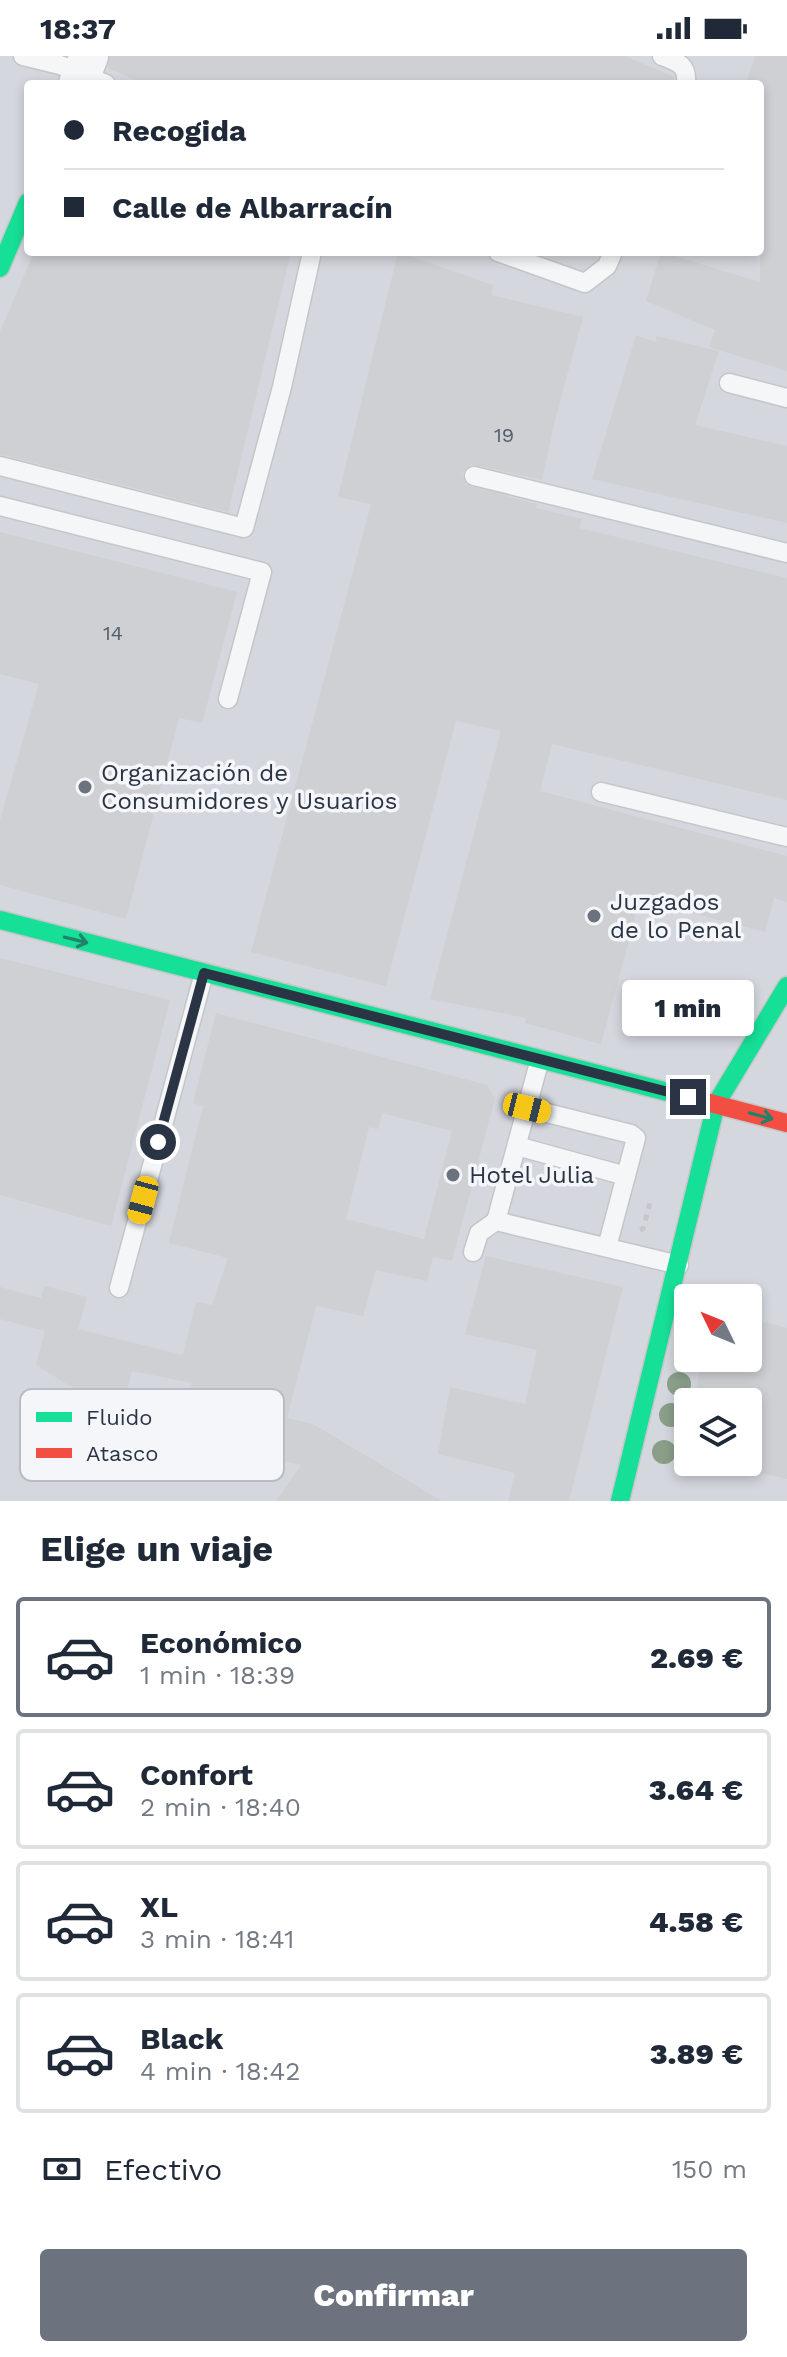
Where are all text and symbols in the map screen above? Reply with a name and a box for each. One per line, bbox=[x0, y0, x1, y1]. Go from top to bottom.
text: 18:37 bbox=[40, 11, 116, 46]
text: Recogida bbox=[112, 113, 246, 148]
text: Calle de Albarracín bbox=[112, 190, 393, 225]
house number: 19 bbox=[494, 423, 514, 447]
house number: 14 bbox=[103, 621, 123, 645]
place label: Organización de Consumidores y Usuarios bbox=[101, 759, 397, 815]
marker: Organización de Consumidores y Usuarios bbox=[76, 778, 94, 796]
place label: Juzgados de lo Penal bbox=[610, 888, 742, 944]
marker: Juzgados de lo Penal bbox=[585, 907, 603, 925]
one-way arrow bbox=[62, 933, 88, 948]
callout: 1 min bbox=[622, 981, 754, 1037]
text: 1 min bbox=[655, 993, 721, 1023]
route end bbox=[670, 1079, 706, 1115]
car bbox=[501, 1091, 553, 1125]
one-way arrow bbox=[748, 1109, 774, 1124]
route start bbox=[140, 1124, 176, 1160]
place label: Hotel Julia bbox=[469, 1161, 594, 1189]
marker: Hotel Julia bbox=[444, 1166, 462, 1184]
car bbox=[125, 1174, 161, 1226]
north arrow bbox=[674, 1284, 762, 1372]
map controls bbox=[674, 1284, 762, 1476]
button: layers bbox=[674, 1388, 762, 1476]
legend bbox=[20, 1389, 284, 1481]
text: Fluido bbox=[86, 1405, 153, 1430]
text: Atasco bbox=[86, 1441, 159, 1466]
text: Elige un viaje bbox=[40, 1528, 273, 1570]
icon: car bbox=[44, 1621, 116, 1693]
text: Económico bbox=[140, 1625, 302, 1660]
text: 2.69 € bbox=[650, 1640, 743, 1675]
text: 1 min · 18:39 bbox=[140, 1660, 295, 1690]
icon: car bbox=[44, 1753, 116, 1825]
text: Confort bbox=[140, 1757, 253, 1792]
text: 3.64 € bbox=[649, 1772, 743, 1807]
text: 2 min · 18:40 bbox=[140, 1792, 301, 1822]
icon: car bbox=[44, 1885, 116, 1957]
text: XL bbox=[140, 1889, 178, 1924]
text: 4.58 € bbox=[649, 1904, 743, 1939]
text: 3 min · 18:41 bbox=[140, 1924, 294, 1954]
icon: car bbox=[44, 2017, 116, 2089]
text: Black bbox=[140, 2021, 224, 2056]
text: 3.89 € bbox=[650, 2036, 743, 2071]
text: 4 min · 18:42 bbox=[140, 2056, 301, 2086]
icon: cash bbox=[40, 2147, 84, 2191]
text: Efectivo bbox=[104, 2152, 222, 2187]
text: 150 m bbox=[672, 2154, 747, 2184]
button: Confirmar bbox=[40, 2249, 747, 2341]

